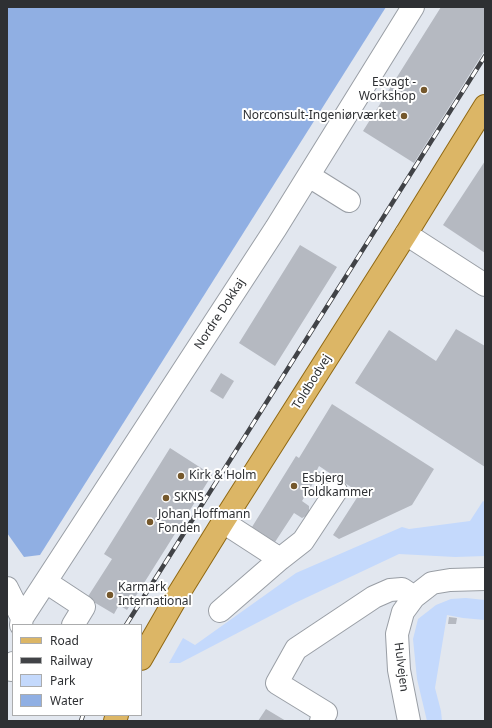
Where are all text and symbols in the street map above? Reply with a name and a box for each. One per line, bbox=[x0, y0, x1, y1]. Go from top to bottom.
place label: Esvagt - Workshop bbox=[359, 76, 416, 104]
marker: Esvagt - Workshop bbox=[419, 85, 429, 95]
place label: Norconsult-Ingeniørværket bbox=[243, 109, 396, 123]
marker: Norconsult-Ingeniørværket bbox=[399, 111, 409, 121]
street label: Nordre Dokkaj bbox=[192, 276, 248, 352]
street label: Toldbodvej bbox=[290, 352, 334, 412]
place label: Kirk & Holm bbox=[189, 469, 256, 483]
marker: Kirk & Holm bbox=[176, 471, 186, 481]
place label: Esbjerg Toldkammer bbox=[302, 472, 373, 500]
marker: Esbjerg Toldkammer bbox=[289, 481, 299, 491]
place label: SKNS bbox=[174, 491, 204, 505]
marker: SKNS bbox=[161, 493, 171, 503]
place label: Johan Hoffmann Fonden bbox=[158, 508, 250, 536]
marker: Johan Hoffmann Fonden bbox=[145, 517, 155, 527]
place label: Karmark International bbox=[118, 581, 192, 609]
marker: Karmark International bbox=[105, 590, 115, 600]
legend bbox=[12, 624, 142, 716]
text: Road bbox=[50, 632, 79, 649]
street label: Hulvejen bbox=[391, 642, 411, 692]
text: Railway bbox=[50, 652, 93, 669]
text: Park bbox=[50, 672, 75, 689]
text: Water bbox=[50, 692, 84, 709]

